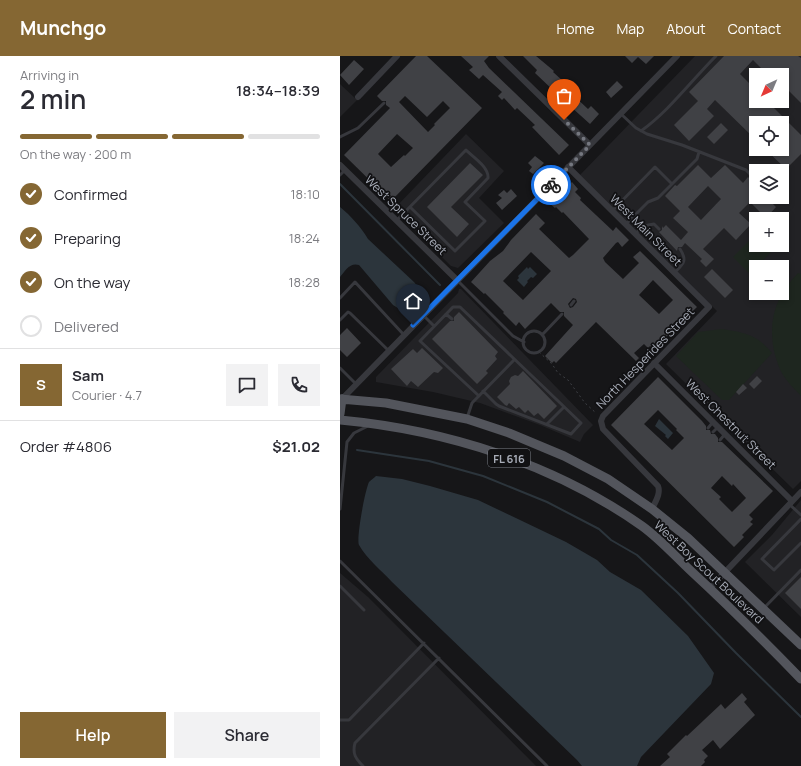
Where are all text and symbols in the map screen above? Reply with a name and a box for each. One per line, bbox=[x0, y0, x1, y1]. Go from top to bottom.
text: Munchgo bbox=[20, 15, 106, 41]
text: Home bbox=[557, 19, 594, 38]
text: Map bbox=[616, 19, 644, 38]
text: About bbox=[666, 19, 706, 38]
text: Contact bbox=[728, 19, 781, 38]
text: Arriving in bbox=[20, 66, 79, 84]
north arrow bbox=[749, 68, 789, 108]
map controls bbox=[749, 68, 789, 300]
pin bbox=[547, 79, 581, 120]
text: 18:34–18:39 bbox=[236, 80, 320, 101]
text: 2 min bbox=[20, 81, 86, 117]
icon: bag bbox=[553, 85, 575, 107]
button: locate bbox=[749, 116, 789, 156]
text: On the way · 200 m bbox=[20, 145, 131, 163]
button: layers bbox=[749, 164, 789, 204]
courier bbox=[531, 165, 571, 205]
street label: West Spruce Street bbox=[361, 171, 451, 259]
icon: bike bbox=[540, 174, 562, 196]
icon: check bbox=[20, 183, 42, 205]
text: Confirmed bbox=[54, 184, 127, 205]
text: 18:10 bbox=[290, 185, 320, 203]
street label: West Main Street bbox=[606, 190, 686, 270]
button: + bbox=[749, 212, 789, 252]
icon: check bbox=[20, 227, 42, 249]
text: Preparing bbox=[54, 228, 121, 249]
text: 18:24 bbox=[289, 229, 320, 247]
button: − bbox=[749, 260, 789, 300]
icon: check bbox=[20, 271, 42, 293]
text: On the way bbox=[54, 272, 130, 293]
text: 18:28 bbox=[289, 273, 320, 291]
pin bbox=[396, 284, 430, 325]
icon: home bbox=[402, 290, 424, 312]
street label: North Hesperides Street bbox=[592, 303, 698, 412]
text: Delivered bbox=[54, 316, 119, 337]
button: chat bbox=[226, 364, 268, 406]
button: phone bbox=[278, 364, 320, 406]
text: Sam bbox=[72, 365, 104, 386]
text: S bbox=[36, 374, 46, 395]
street label: West Chestnut Street bbox=[682, 375, 780, 473]
text: Courier · 4.7 bbox=[72, 386, 142, 404]
text: Order #4806 bbox=[20, 436, 112, 457]
text: $21.02 bbox=[272, 436, 320, 457]
road number: FL 616 bbox=[488, 449, 530, 467]
street label: West Boy Scout Boulevard bbox=[650, 517, 768, 627]
button: Help bbox=[20, 712, 166, 758]
button: Share bbox=[174, 712, 320, 758]

